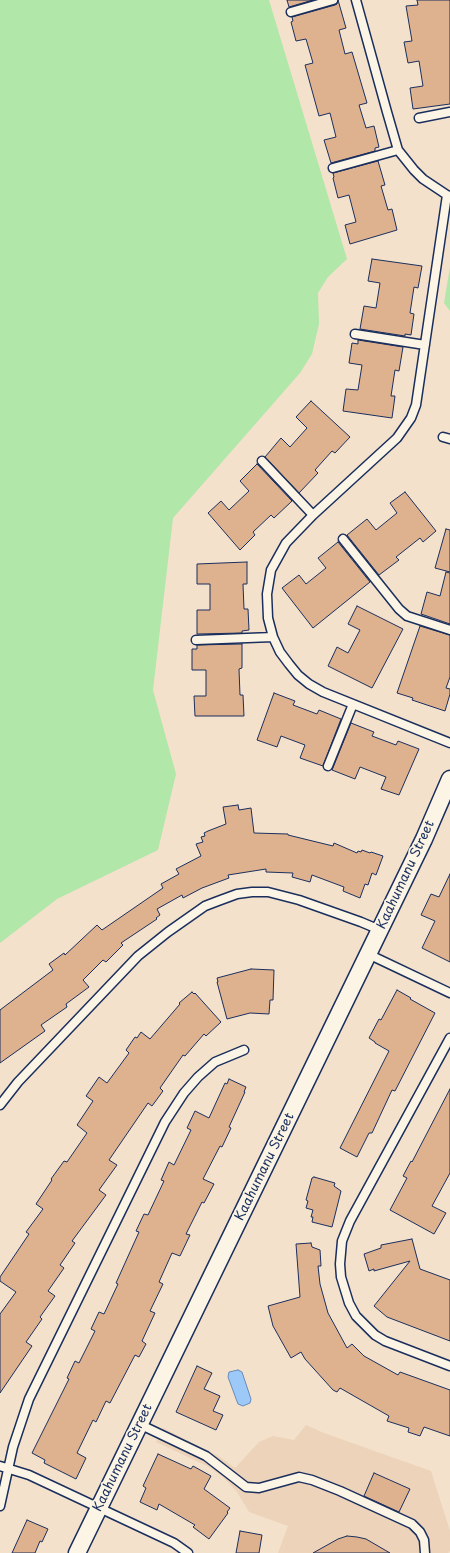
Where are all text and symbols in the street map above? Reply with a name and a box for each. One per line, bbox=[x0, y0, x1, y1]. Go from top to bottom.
street label: Kaahumanu Street bbox=[374, 818, 438, 932]
street label: Kaahumanu Street bbox=[232, 1111, 298, 1223]
street label: Kaahumanu Street bbox=[90, 1402, 156, 1514]

